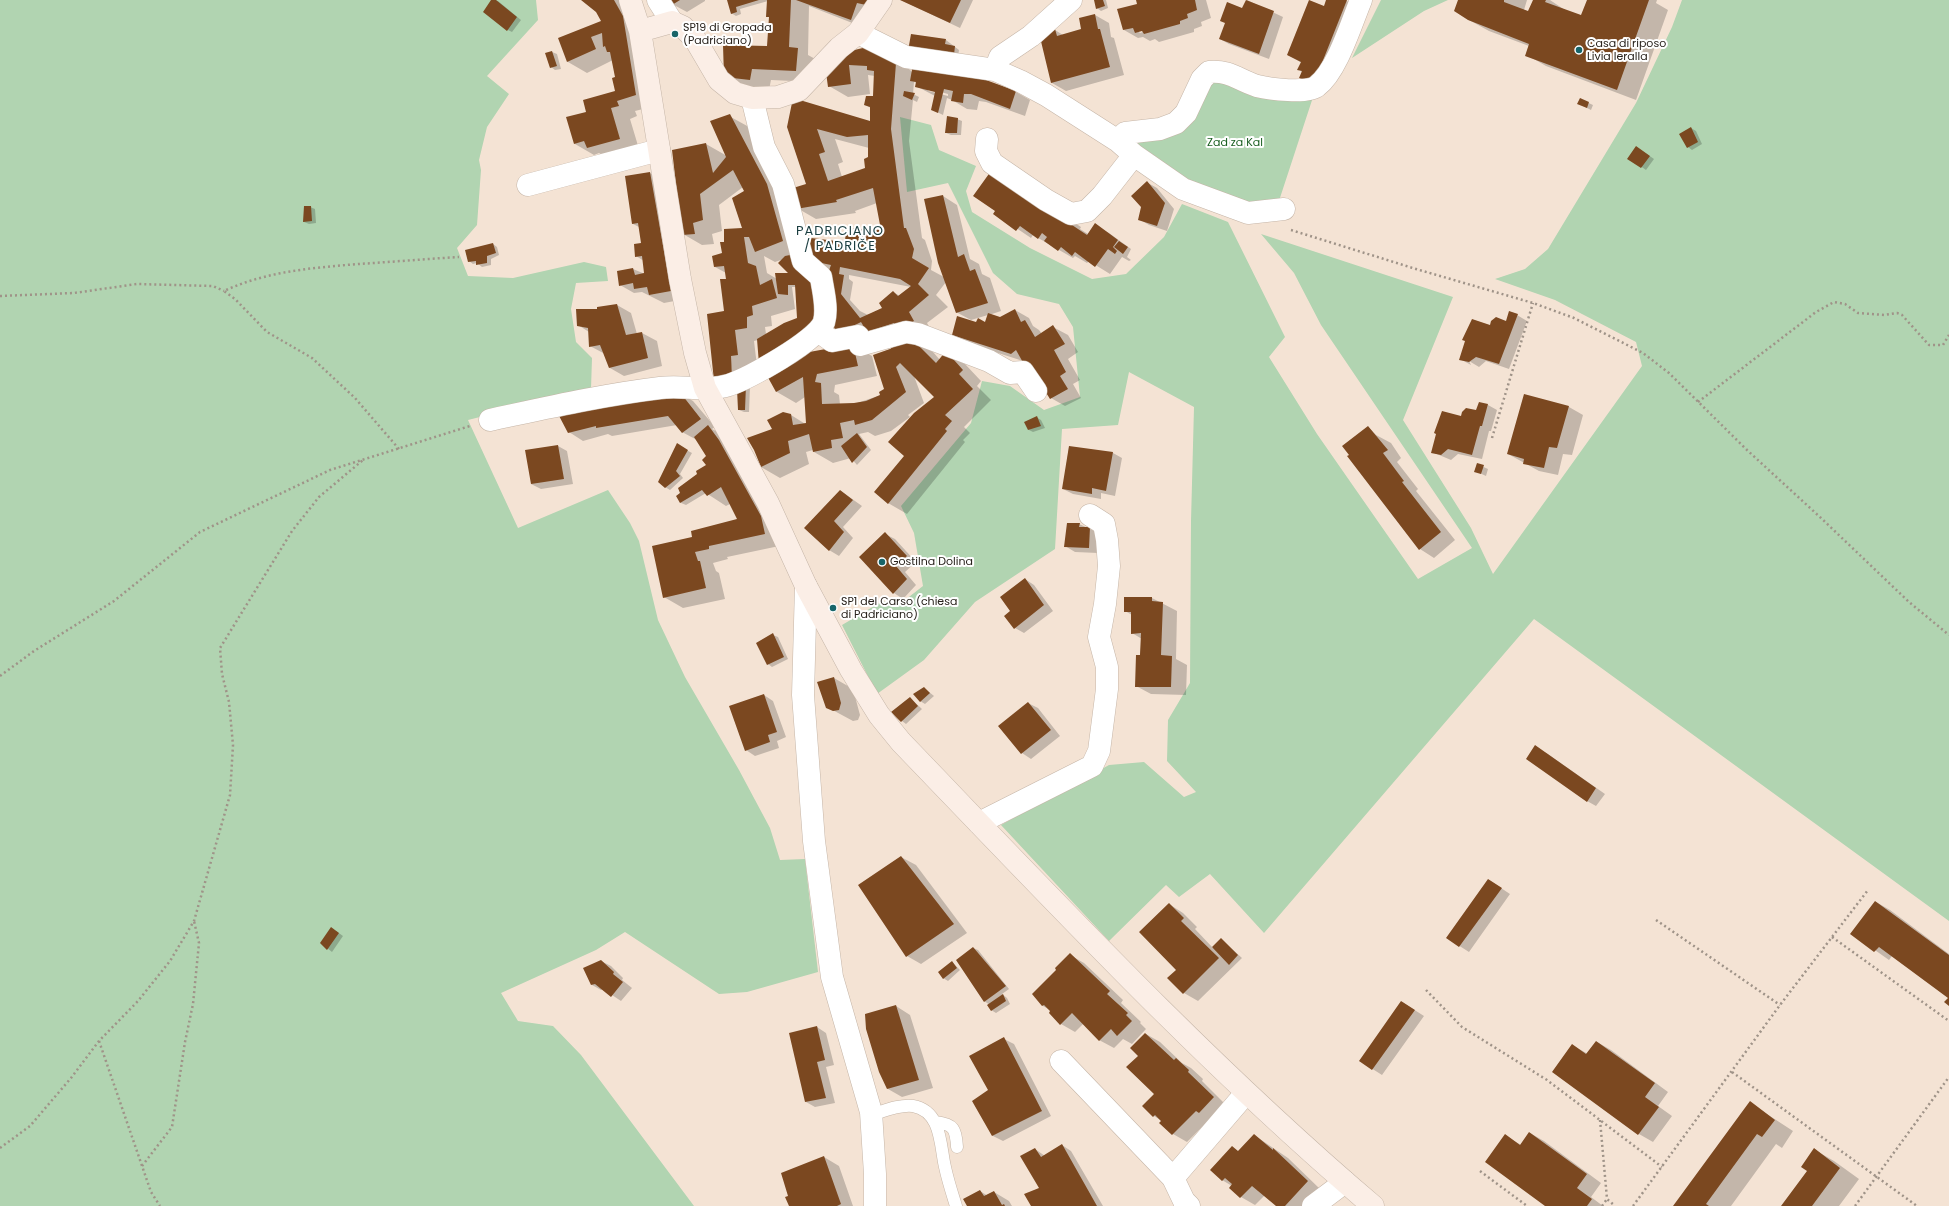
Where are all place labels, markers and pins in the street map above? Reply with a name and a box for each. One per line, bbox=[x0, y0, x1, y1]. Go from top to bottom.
place label: SP19 di Gropada (Padriciano) bbox=[683, 21, 772, 47]
marker: SP19 di Gropada (Padriciano) bbox=[670, 29, 680, 39]
place label: Casa di riposo Livia Ieralla bbox=[1587, 37, 1666, 63]
marker: Casa di riposo Livia Ieralla bbox=[1574, 45, 1584, 55]
place label: Gostilna Dolina bbox=[890, 555, 973, 569]
marker: Gostilna Dolina bbox=[877, 557, 887, 567]
place label: SP1 del Carso (chiesa di Padriciano) bbox=[841, 595, 957, 621]
marker: SP1 del Carso (chiesa di Padriciano) bbox=[828, 603, 838, 613]

